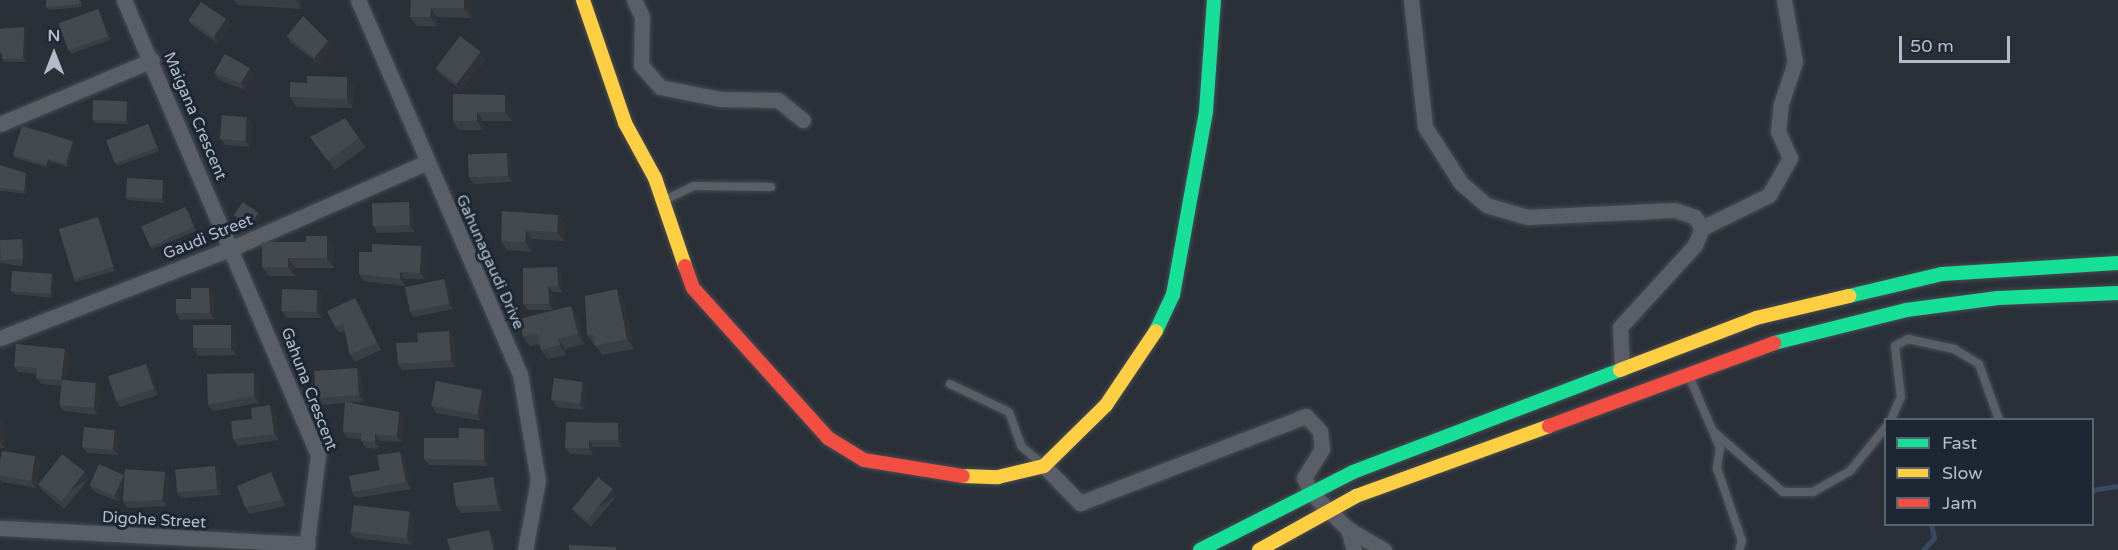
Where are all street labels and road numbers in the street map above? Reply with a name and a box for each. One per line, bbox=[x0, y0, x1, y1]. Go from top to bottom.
street label: Maigana Crescent bbox=[159, 49, 231, 183]
street label: Gahunagaudi Drive bbox=[452, 192, 528, 332]
street label: Gaudi Street bbox=[160, 210, 256, 264]
street label: Gahuna Crescent bbox=[277, 325, 341, 453]
street label: Digohe Street bbox=[101, 508, 207, 532]

